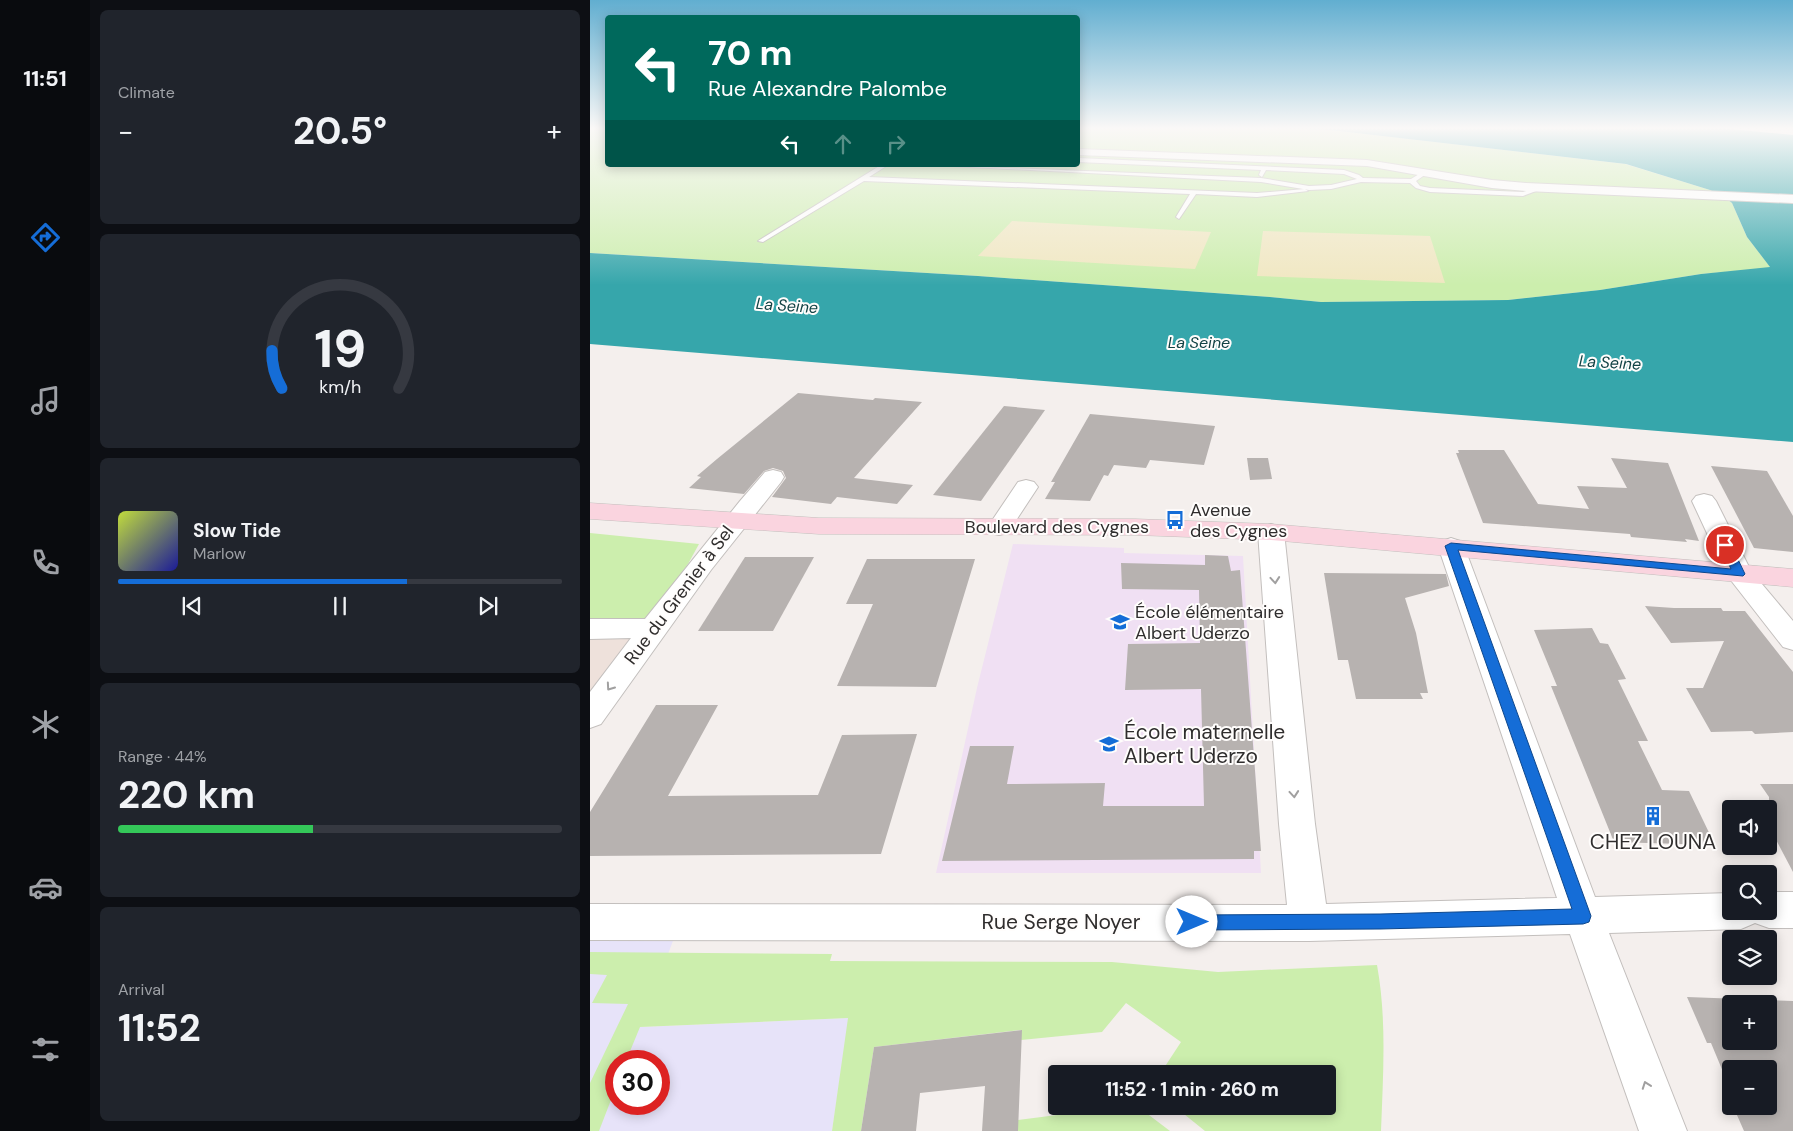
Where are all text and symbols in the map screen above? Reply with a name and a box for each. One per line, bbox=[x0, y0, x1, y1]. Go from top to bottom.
text: 70 m bbox=[708, 30, 792, 76]
icon: left bbox=[625, 35, 690, 100]
text: 11:51 bbox=[23, 64, 67, 93]
text: Rue Alexandre Palombe bbox=[708, 74, 947, 103]
text: Climate bbox=[118, 82, 175, 103]
text: 20.5° bbox=[293, 106, 387, 156]
text: − bbox=[118, 113, 133, 150]
text: + bbox=[547, 113, 562, 150]
icon: left bbox=[776, 130, 804, 158]
icon: ahead bbox=[829, 130, 857, 158]
icon: right bbox=[882, 130, 910, 158]
icon: directions bbox=[28, 220, 63, 255]
water label: La Seine bbox=[755, 293, 819, 318]
text: 19 bbox=[314, 315, 366, 383]
water label: La Seine bbox=[1168, 332, 1230, 353]
water label: La Seine bbox=[1578, 350, 1642, 375]
text: km/h bbox=[319, 375, 361, 399]
icon: music bbox=[28, 383, 63, 418]
place label: Avenue des Cygnes bbox=[1190, 498, 1287, 543]
bus stop icon: Avenue des Cygnes bbox=[1164, 509, 1186, 531]
street label: Boulevard des Cygnes bbox=[965, 515, 1149, 539]
text: Slow Tide bbox=[193, 518, 281, 543]
street label: Rue du Grenier à Sel bbox=[619, 521, 739, 669]
pin bbox=[1704, 524, 1746, 566]
icon: arrive bbox=[1711, 531, 1739, 559]
text: Marlow bbox=[193, 543, 246, 564]
icon: phone bbox=[28, 545, 63, 580]
one-way arrow bbox=[1269, 577, 1280, 585]
icon: previous bbox=[178, 592, 206, 620]
icon: pause bbox=[326, 592, 354, 620]
icon: next bbox=[474, 592, 502, 620]
place label: École élémentaire Albert Uderzo bbox=[1135, 600, 1284, 645]
school or university icon: École élémentaire Albert Uderzo bbox=[1109, 611, 1131, 633]
one-way arrow bbox=[607, 681, 616, 691]
icon: climate bbox=[28, 707, 63, 742]
place label: École maternelle Albert Uderzo bbox=[1124, 718, 1285, 770]
school or university icon: École maternelle Albert Uderzo bbox=[1098, 733, 1120, 755]
text: Range · 44% bbox=[118, 746, 206, 767]
text: 220 km bbox=[118, 770, 255, 820]
one-way arrow bbox=[1289, 791, 1300, 799]
map controls bbox=[1722, 800, 1777, 1115]
button: sound bbox=[1722, 800, 1777, 855]
building icon: CHEZ LOUNA bbox=[1642, 805, 1664, 827]
place label: CHEZ LOUNA bbox=[1590, 828, 1716, 856]
button: search bbox=[1722, 865, 1777, 920]
icon: car bbox=[28, 870, 63, 905]
position arrow bbox=[1165, 895, 1217, 947]
street label: Rue Serge Noyer bbox=[982, 908, 1141, 936]
button: layers bbox=[1722, 930, 1777, 985]
text: Arrival bbox=[118, 979, 165, 1000]
button: + bbox=[1722, 995, 1777, 1050]
text: 11:52 bbox=[118, 1003, 201, 1053]
icon: filters bbox=[28, 1032, 63, 1067]
speed limit sign: 30 bbox=[605, 1050, 670, 1115]
button: − bbox=[1722, 1060, 1777, 1115]
text: 11:52 · 1 min · 260 m bbox=[1105, 1077, 1279, 1102]
one-way arrow bbox=[1642, 1082, 1652, 1090]

